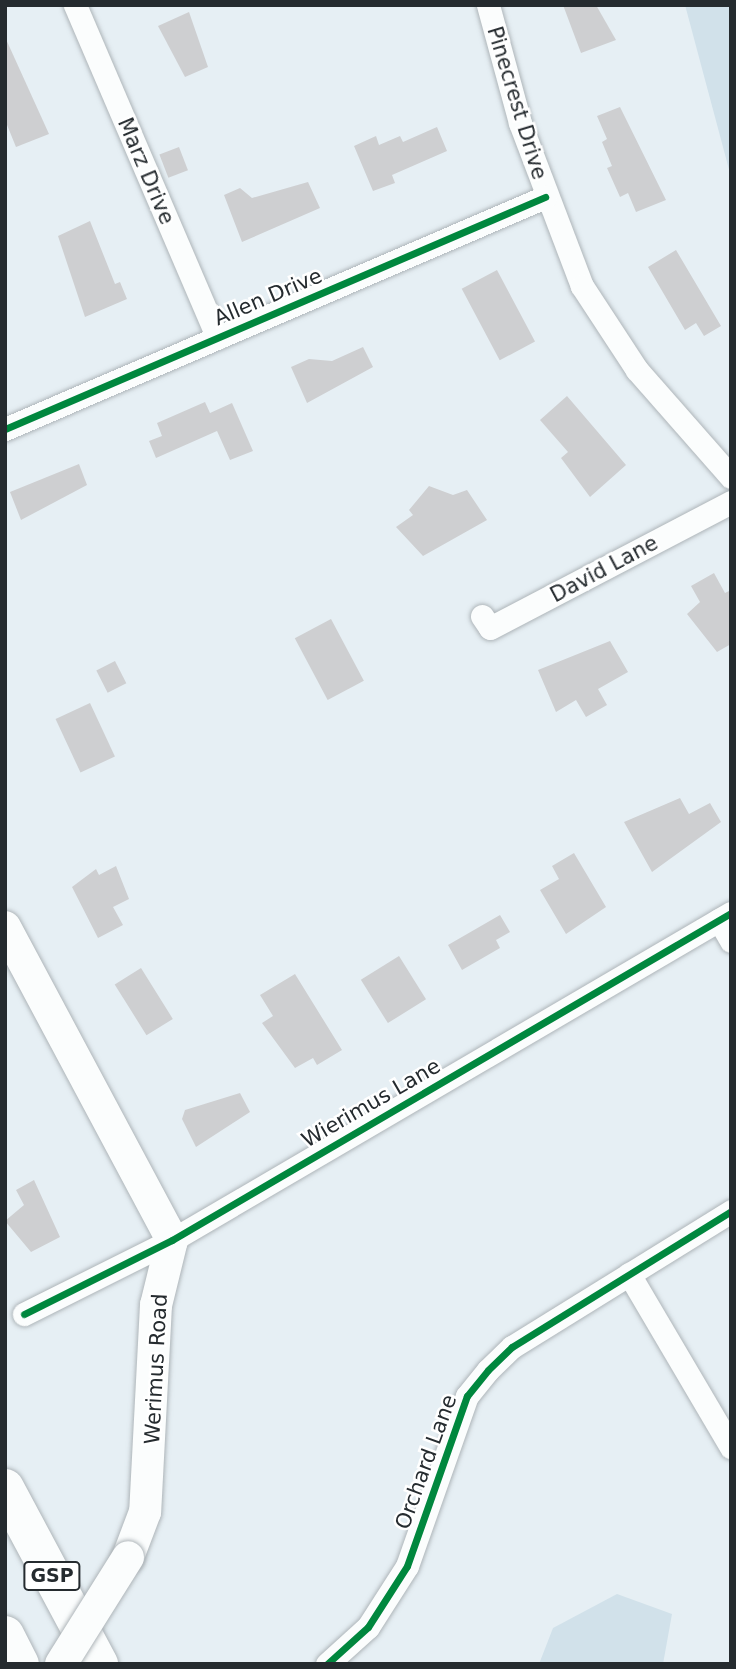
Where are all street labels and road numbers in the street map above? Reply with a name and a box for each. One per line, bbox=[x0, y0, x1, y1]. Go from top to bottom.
street label: Pinecrest Drive bbox=[482, 23, 552, 183]
street label: Marz Drive bbox=[112, 114, 180, 228]
street label: Allen Drive bbox=[210, 263, 326, 331]
street label: David Lane bbox=[546, 530, 662, 608]
street label: Wierimus Lane bbox=[297, 1053, 445, 1153]
street label: Werimus Road bbox=[139, 1293, 173, 1445]
street label: Orchard Lane bbox=[390, 1391, 462, 1533]
road number: GSP bbox=[22, 1560, 82, 1592]

